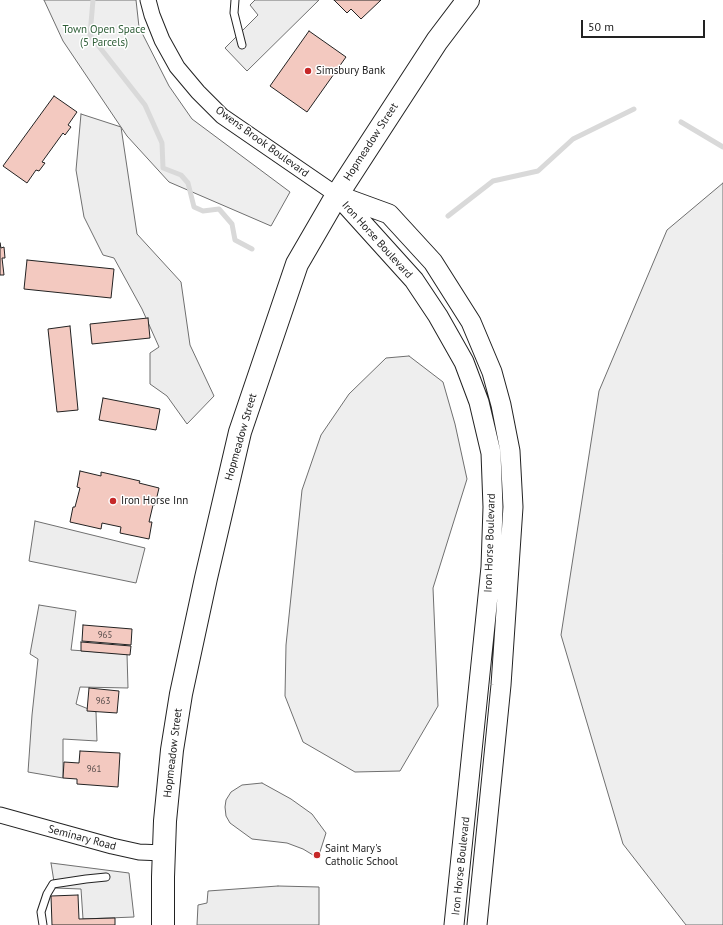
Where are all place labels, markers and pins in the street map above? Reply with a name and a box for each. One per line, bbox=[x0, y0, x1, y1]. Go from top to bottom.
place label: Simsbury Bank bbox=[316, 64, 385, 78]
marker: Simsbury Bank bbox=[303, 66, 313, 76]
place label: Iron Horse Inn bbox=[121, 494, 188, 508]
marker: Iron Horse Inn bbox=[108, 496, 118, 506]
place label: Saint Mary's Catholic School bbox=[325, 842, 398, 868]
marker: Saint Mary's Catholic School bbox=[312, 850, 322, 860]

